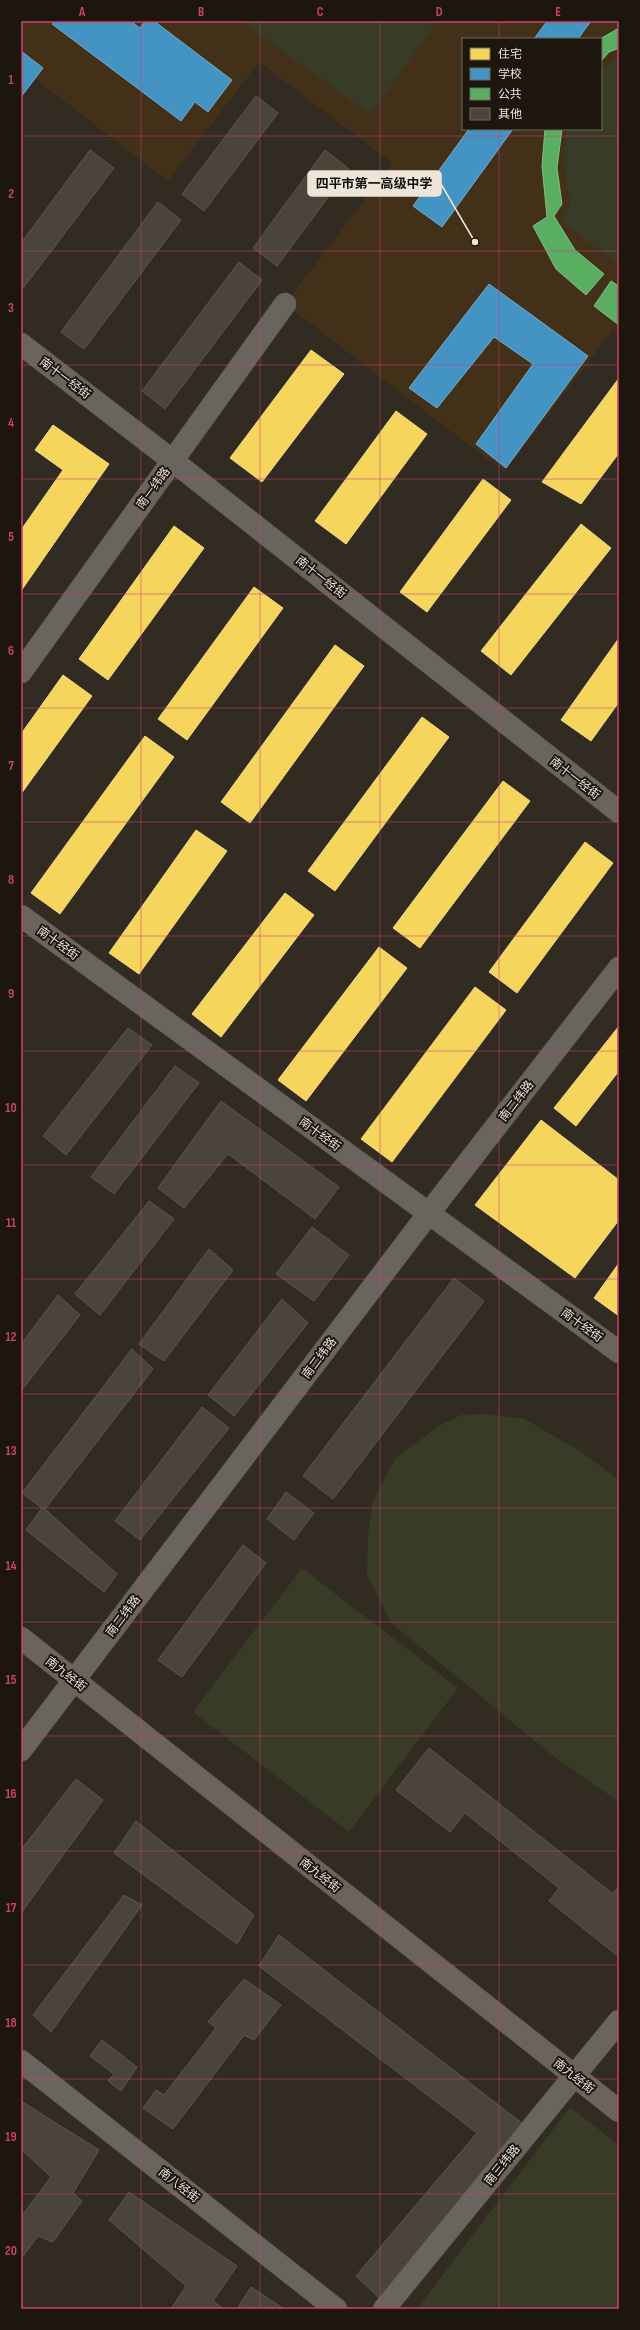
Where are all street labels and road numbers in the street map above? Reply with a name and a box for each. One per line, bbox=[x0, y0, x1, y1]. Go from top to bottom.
street label: 南十一经街 bbox=[36, 354, 93, 402]
street label: 南一纬路 bbox=[133, 464, 174, 512]
street label: 南十一经街 bbox=[292, 553, 349, 602]
street label: 南十一经街 bbox=[546, 754, 603, 803]
street label: 南十经街 bbox=[34, 923, 82, 964]
street label: 南二纬路 bbox=[496, 1078, 537, 1125]
street label: 南十经街 bbox=[296, 1114, 344, 1155]
street label: 南十经街 bbox=[558, 1305, 606, 1346]
street label: 南二纬路 bbox=[299, 1335, 340, 1382]
street label: 南二纬路 bbox=[103, 1593, 144, 1640]
street label: 南九经街 bbox=[42, 1654, 89, 1695]
street label: 南九经街 bbox=[296, 1855, 343, 1896]
street label: 南九经街 bbox=[550, 2056, 597, 2097]
street label: 南三纬路 bbox=[481, 2142, 523, 2189]
street label: 南八经街 bbox=[155, 2165, 202, 2206]

